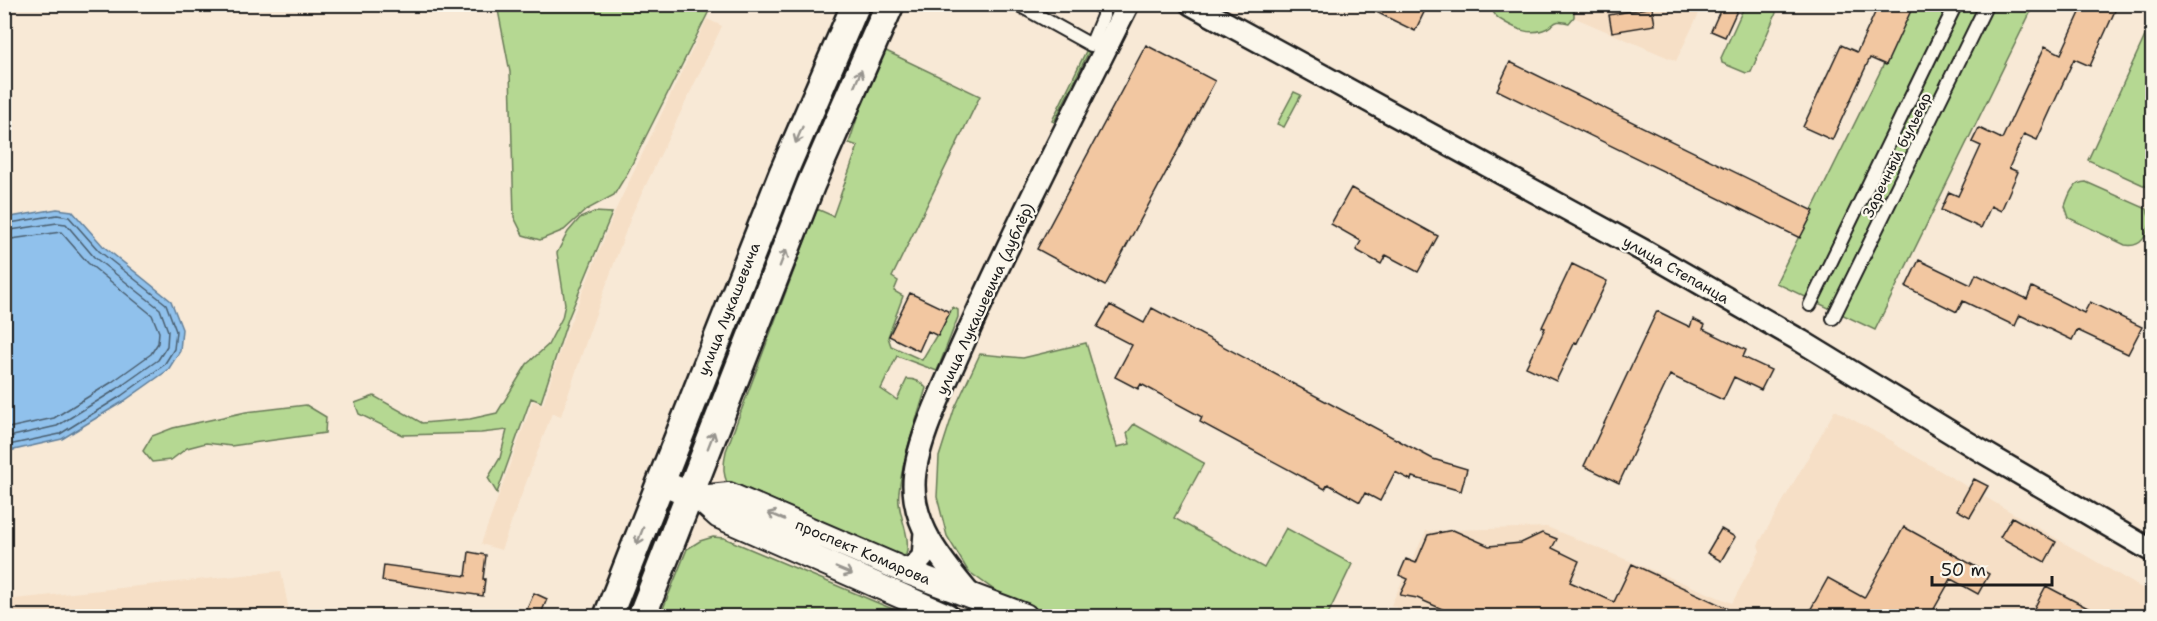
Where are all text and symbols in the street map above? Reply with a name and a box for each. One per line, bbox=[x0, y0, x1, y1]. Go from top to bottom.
one-way arrow bbox=[853, 69, 864, 87]
street label: Заречный бульвар bbox=[1858, 89, 1936, 221]
one-way arrow bbox=[793, 126, 804, 144]
street label: улица Лукашевича (дублёр) bbox=[932, 200, 1038, 398]
street label: улица Степанца bbox=[1619, 231, 1733, 309]
street label: улица Лукашевича bbox=[693, 239, 765, 379]
one-way arrow bbox=[778, 249, 789, 268]
one-way arrow bbox=[707, 431, 718, 449]
one-way arrow bbox=[768, 509, 786, 521]
street label: проспект Комарова bbox=[792, 514, 934, 590]
one-way arrow bbox=[634, 527, 645, 545]
scale bar bbox=[1932, 549, 2052, 587]
text: 50 m bbox=[1941, 558, 1986, 582]
one-way arrow bbox=[835, 566, 853, 577]

